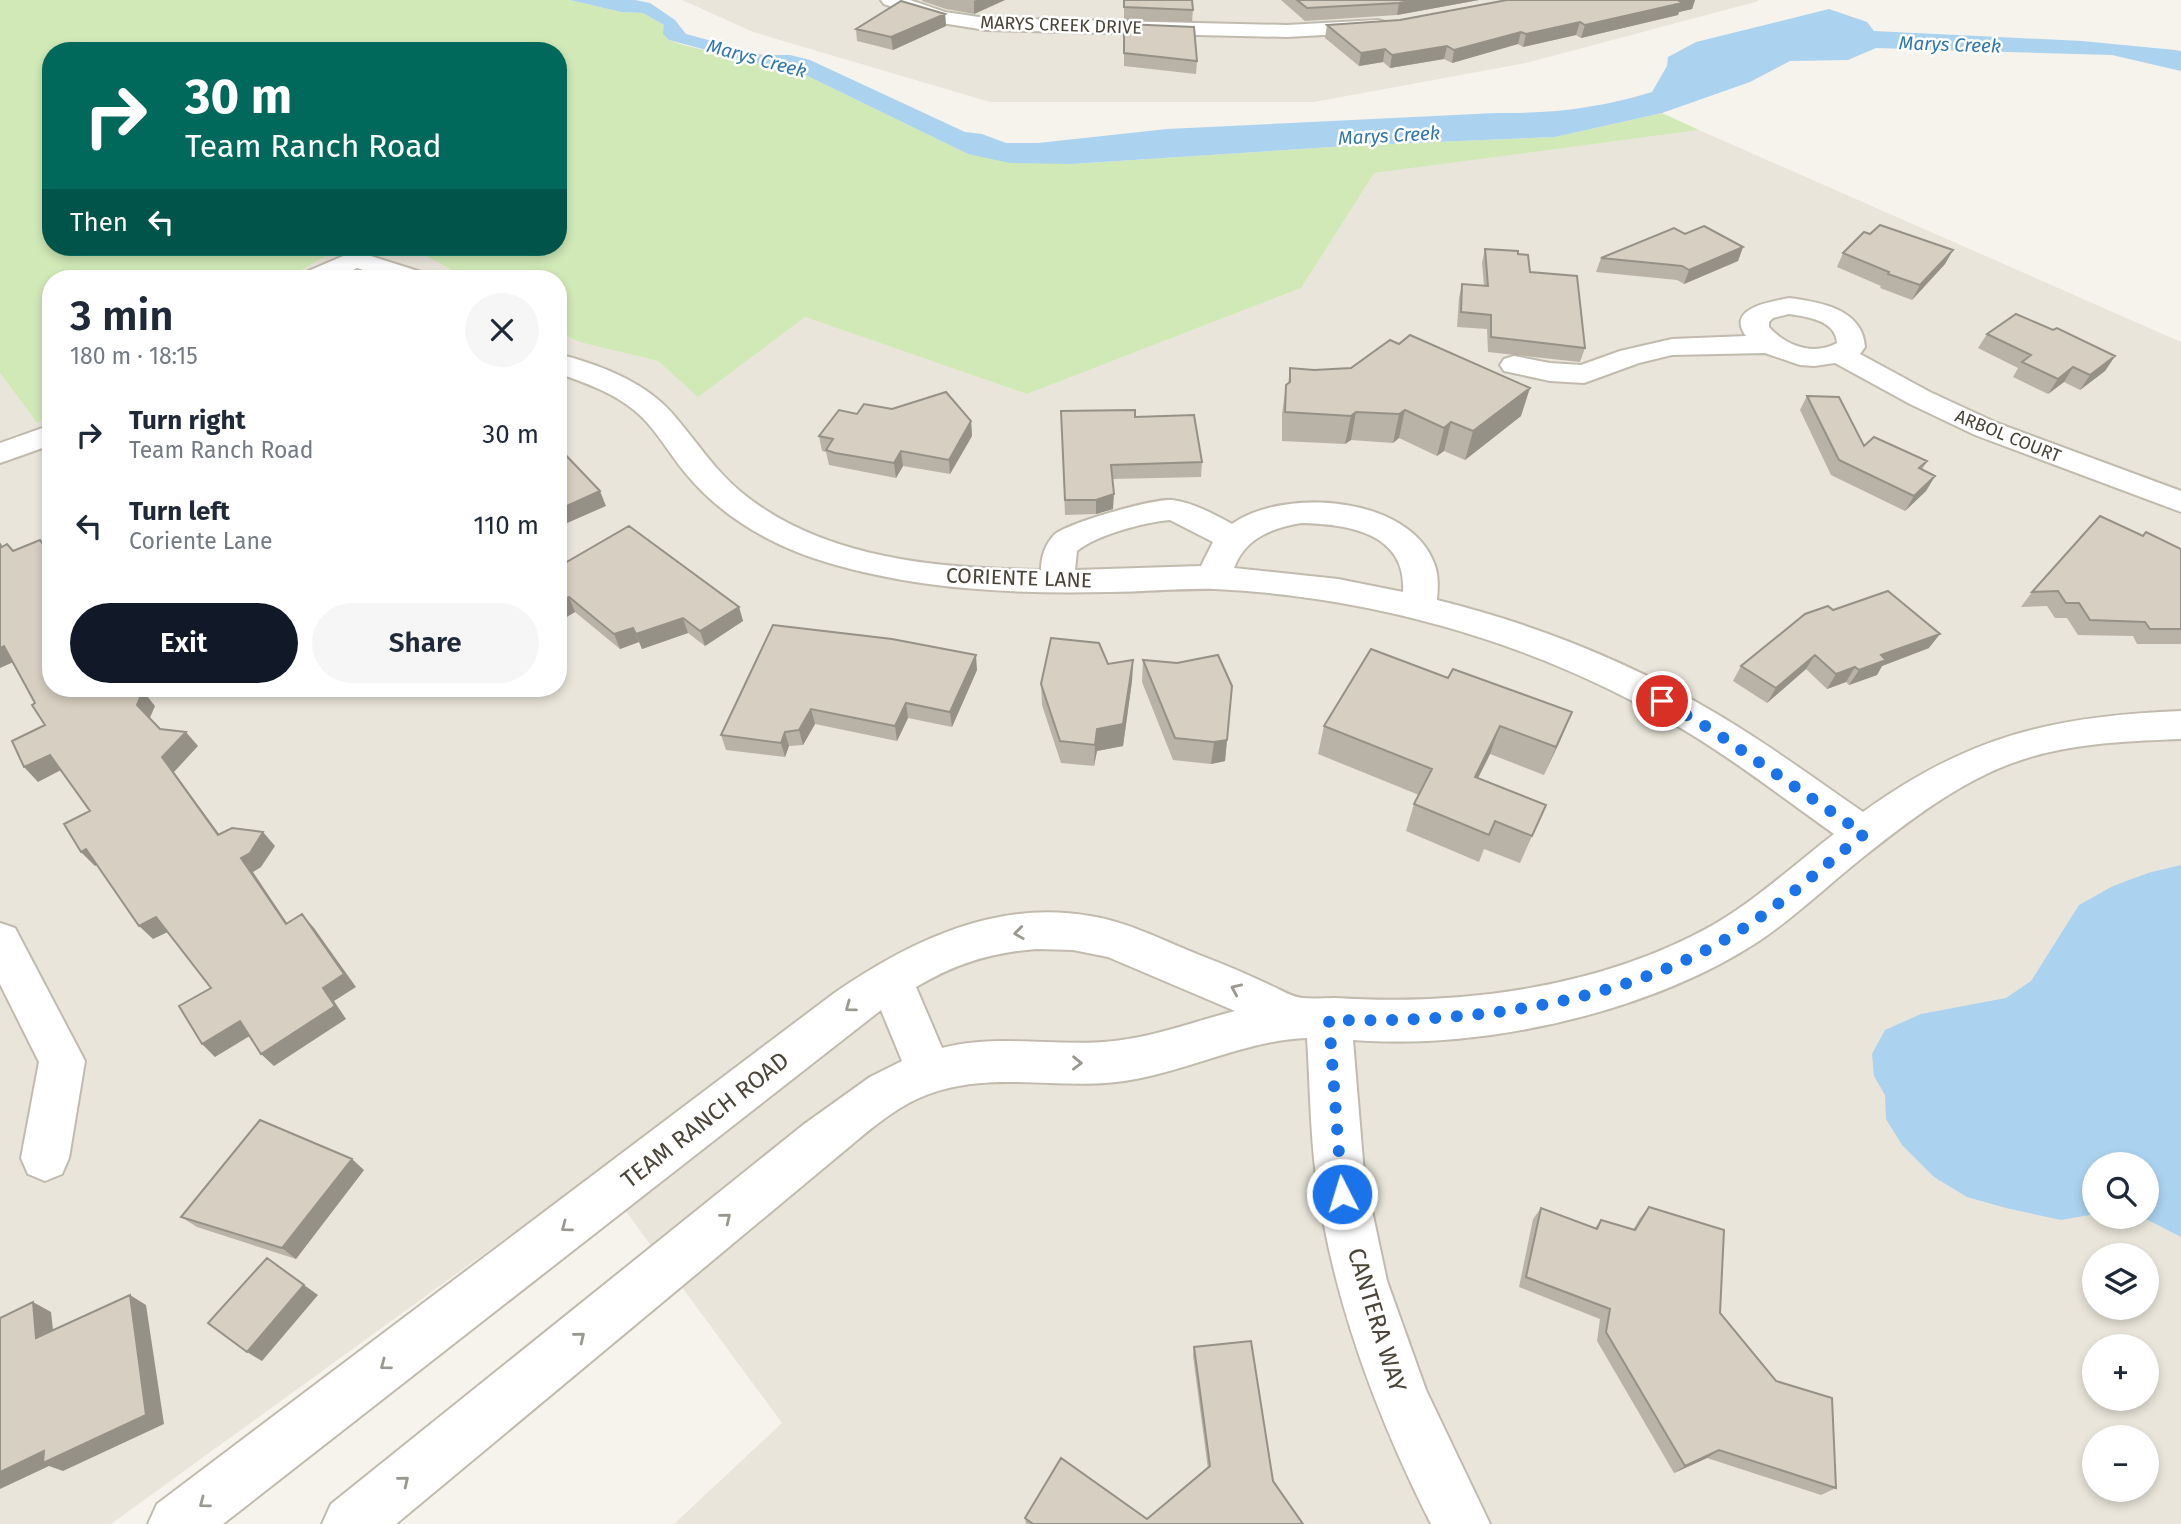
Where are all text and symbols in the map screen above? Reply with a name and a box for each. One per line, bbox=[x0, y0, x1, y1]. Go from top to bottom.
street label: MARYS CREEK DRIVE bbox=[980, 11, 1142, 39]
water label: Marys Creek bbox=[1898, 31, 2002, 58]
water label: Marys Creek bbox=[704, 34, 809, 83]
text: 30 m bbox=[185, 67, 292, 126]
icon: right bbox=[70, 70, 161, 161]
water label: Marys Creek bbox=[1337, 121, 1441, 150]
text: Team Ranch Road bbox=[185, 127, 442, 165]
icon: left bbox=[142, 203, 180, 241]
text: Then bbox=[70, 207, 128, 238]
text: 3 min bbox=[70, 291, 174, 341]
button: close bbox=[465, 293, 539, 367]
text: 180 m · 18:15 bbox=[70, 342, 198, 370]
text: Turn right bbox=[129, 405, 246, 436]
street label: ARBOL COURT bbox=[1952, 405, 2065, 467]
icon: right bbox=[70, 416, 108, 454]
text: 30 m bbox=[482, 419, 539, 450]
text: Team Ranch Road bbox=[129, 436, 314, 464]
text: Turn left bbox=[129, 496, 230, 527]
icon: left bbox=[70, 507, 108, 545]
text: 110 m bbox=[473, 510, 539, 541]
text: Coriente Lane bbox=[129, 527, 273, 555]
street label: CORIENTE LANE bbox=[946, 562, 1092, 594]
button: Exit bbox=[70, 603, 298, 683]
button: Share bbox=[312, 603, 539, 683]
pin bbox=[1632, 671, 1692, 731]
icon: arrive bbox=[1643, 682, 1681, 720]
one-way arrow bbox=[1013, 926, 1024, 941]
one-way arrow bbox=[1230, 983, 1243, 997]
one-way arrow bbox=[845, 999, 858, 1012]
street label: TEAM RANCH ROAD bbox=[616, 1046, 794, 1194]
one-way arrow bbox=[1072, 1055, 1082, 1071]
map controls bbox=[2082, 1152, 2159, 1502]
button: search bbox=[2082, 1152, 2159, 1229]
position arrow bbox=[1305, 1157, 1379, 1231]
one-way arrow bbox=[718, 1213, 730, 1226]
one-way arrow bbox=[561, 1219, 573, 1232]
button: layers bbox=[2082, 1243, 2159, 1320]
street label: CANTERA WAY bbox=[1342, 1245, 1412, 1396]
one-way arrow bbox=[573, 1332, 585, 1345]
button: + bbox=[2082, 1334, 2159, 1411]
one-way arrow bbox=[380, 1357, 393, 1370]
button: − bbox=[2082, 1425, 2159, 1502]
one-way arrow bbox=[396, 1477, 409, 1489]
one-way arrow bbox=[199, 1495, 212, 1508]

